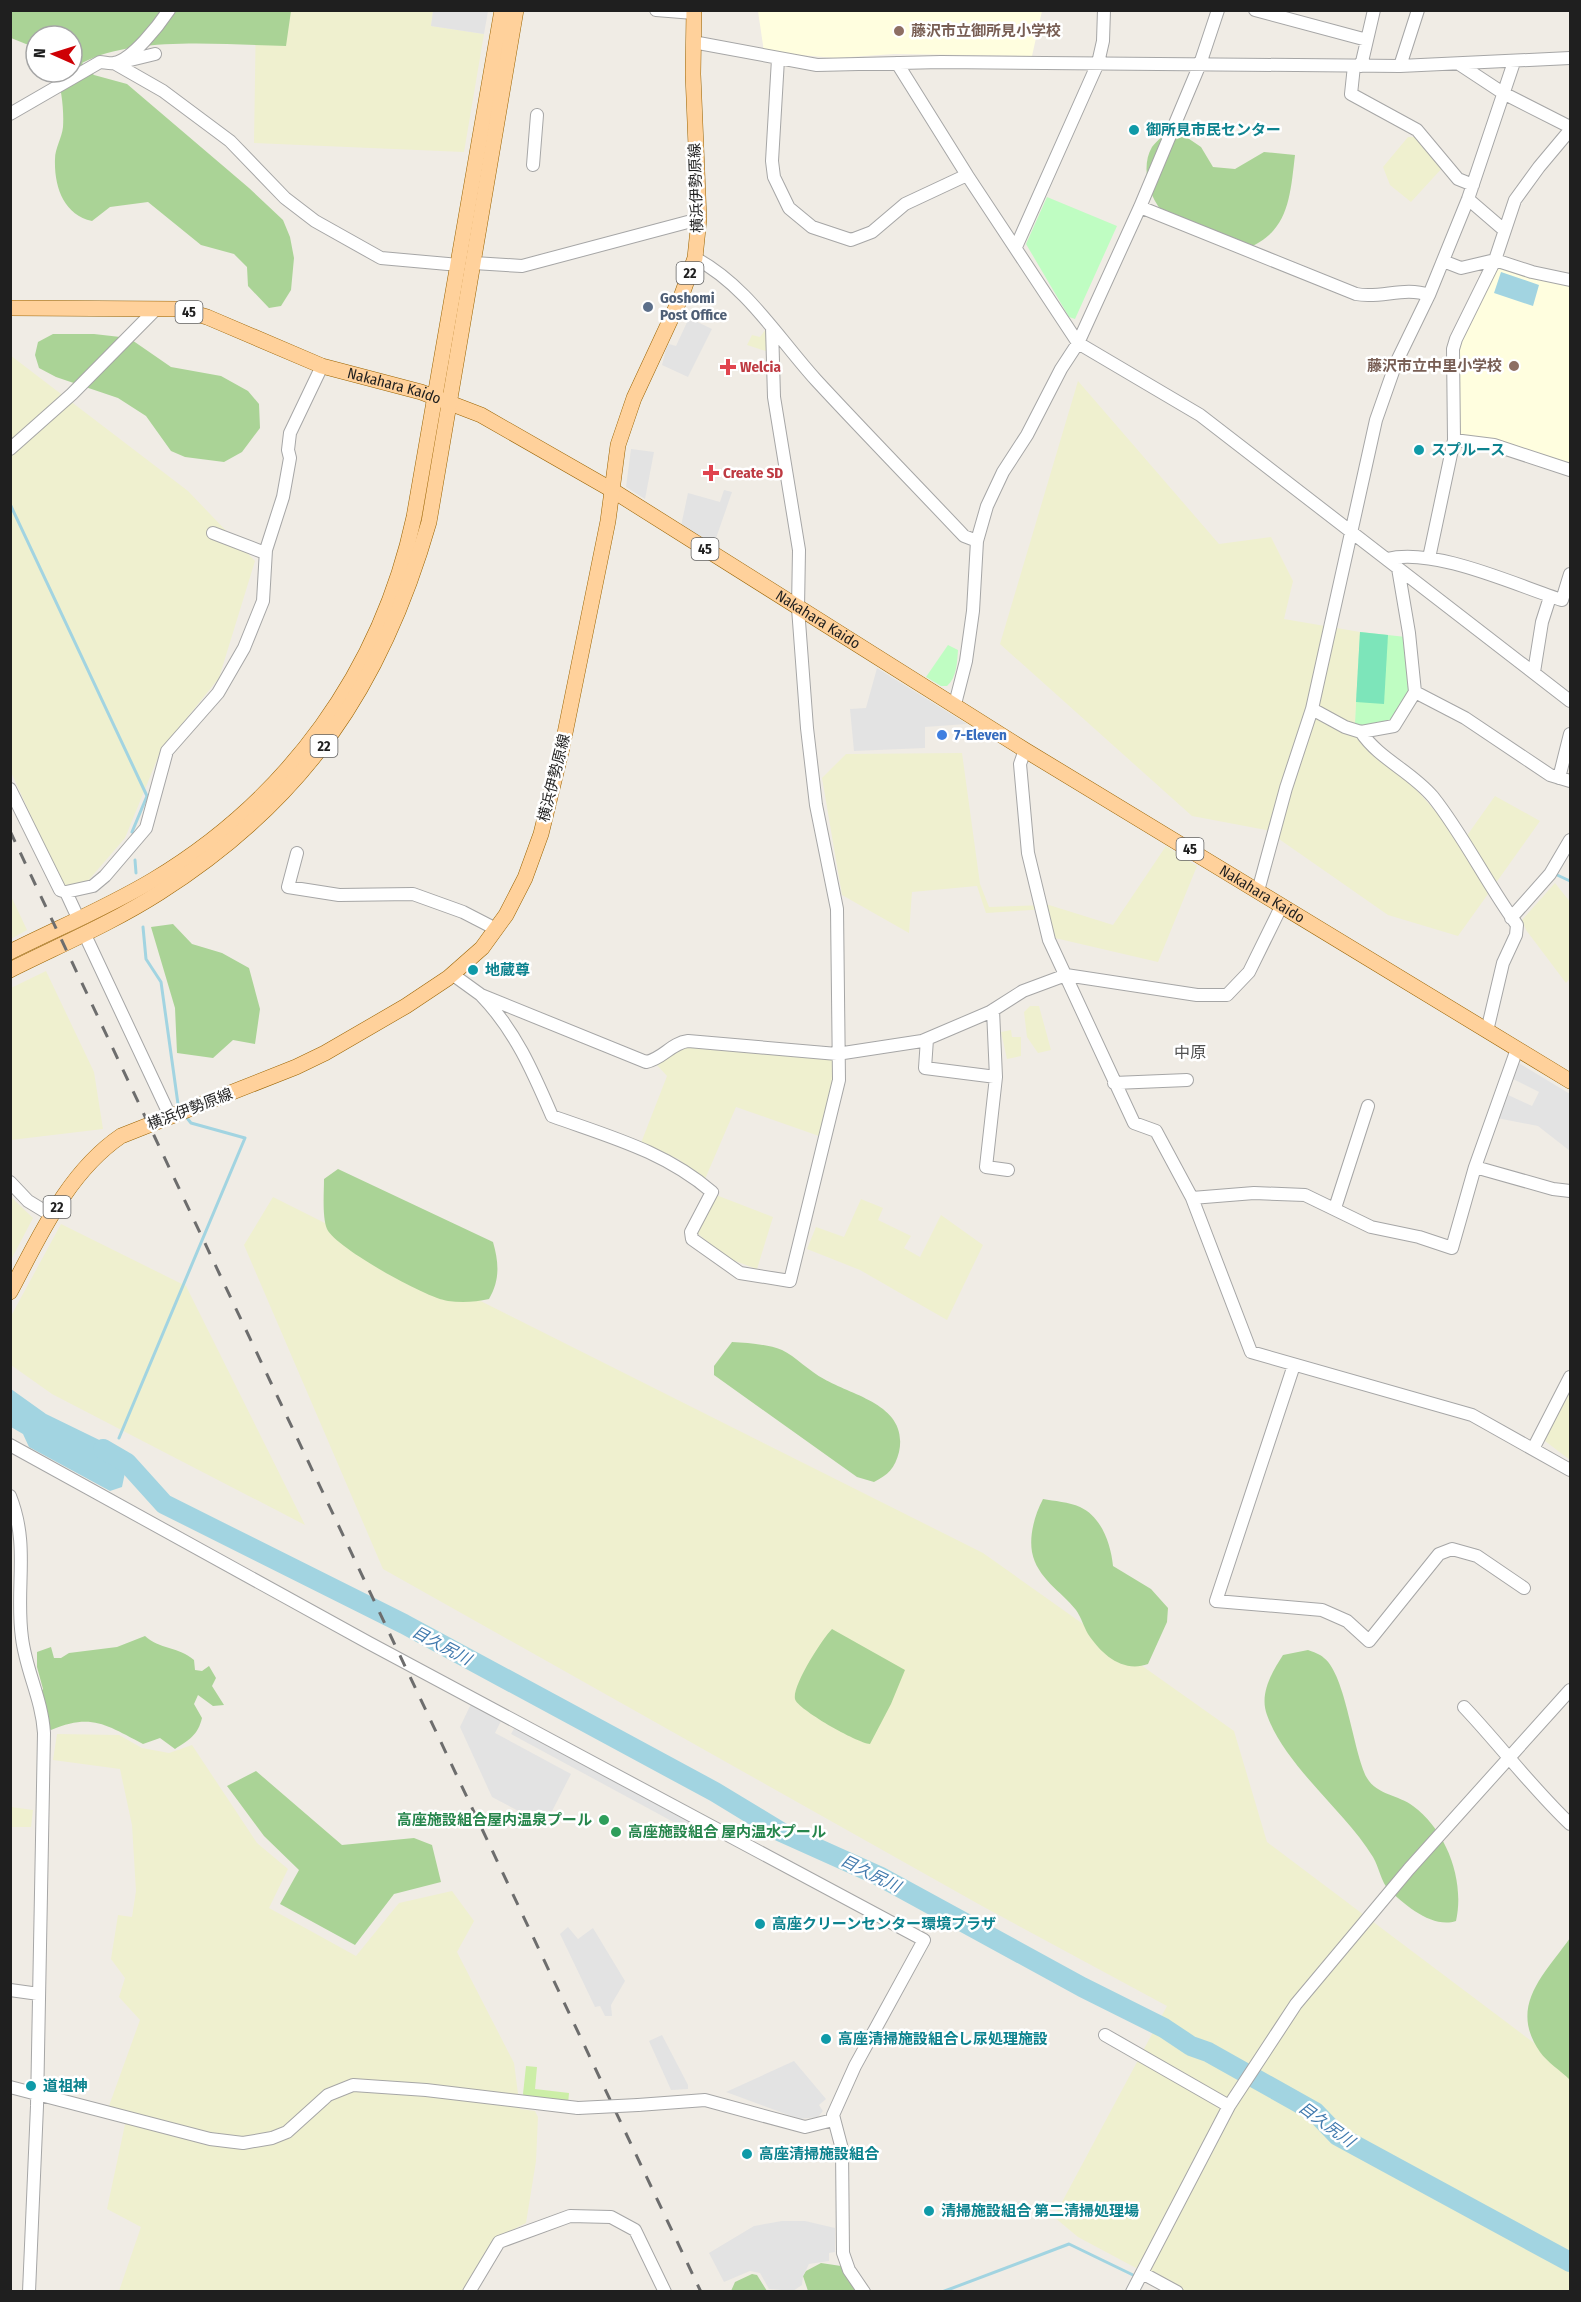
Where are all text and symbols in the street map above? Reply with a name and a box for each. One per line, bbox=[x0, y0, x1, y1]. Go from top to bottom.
place label: 藤沢市立御所見小学校 bbox=[911, 22, 1061, 40]
north arrow bbox=[24, 24, 84, 84]
marker: 藤沢市立御所見小学校 bbox=[892, 24, 906, 38]
text: N bbox=[30, 48, 49, 59]
place label: 御所見市民センター bbox=[1146, 121, 1281, 139]
marker: 御所見市民センター bbox=[1127, 123, 1141, 137]
street label: 横浜伊勢原線 bbox=[685, 143, 707, 233]
road number: 22 bbox=[676, 262, 704, 284]
place label: Goshomi Post Office bbox=[660, 289, 728, 324]
marker: Goshomi Post Office bbox=[641, 300, 655, 314]
road number: 45 bbox=[176, 301, 202, 323]
place label: 藤沢市立中里小学校 bbox=[1367, 357, 1502, 375]
place label: Welcia bbox=[740, 358, 781, 376]
marker: 藤沢市立中里小学校 bbox=[1507, 359, 1521, 373]
marker: Welcia bbox=[721, 360, 735, 374]
street label: Nakahara Kaido bbox=[345, 364, 444, 408]
place label: スプルース bbox=[1431, 441, 1505, 459]
marker: スプルース bbox=[1412, 443, 1426, 457]
place label: Create SD bbox=[723, 464, 783, 482]
marker: Create SD bbox=[704, 466, 718, 480]
road number: 45 bbox=[692, 538, 718, 560]
street label: Nakahara Kaido bbox=[772, 586, 864, 653]
place label: 7-Eleven bbox=[954, 726, 1007, 744]
marker: 7-Eleven bbox=[935, 728, 949, 742]
street label: 横浜伊勢原線 bbox=[534, 732, 574, 824]
road number: 22 bbox=[310, 735, 338, 757]
road number: 45 bbox=[1176, 838, 1204, 860]
street label: Nakahara Kaido bbox=[1216, 861, 1308, 927]
place label: 地蔵尊 bbox=[485, 961, 530, 979]
marker: 地蔵尊 bbox=[466, 963, 480, 977]
district label: 中原 bbox=[1174, 1043, 1206, 1062]
street label: 横浜伊勢原線 bbox=[145, 1084, 235, 1134]
road number: 22 bbox=[44, 1196, 70, 1218]
water label: 目久尻川 bbox=[409, 1622, 476, 1670]
place label: 高座施設組合屋内温泉プール bbox=[397, 1811, 592, 1829]
marker: 高座施設組合屋内温泉プール bbox=[597, 1813, 611, 1827]
place label: 高座施設組合 屋内温水プール bbox=[628, 1823, 826, 1841]
marker: 高座施設組合 屋内温水プール bbox=[609, 1825, 623, 1839]
water label: 目久尻川 bbox=[838, 1851, 905, 1897]
place label: 高座クリーンセンター環境プラザ bbox=[772, 1915, 996, 1933]
marker: 高座クリーンセンター環境プラザ bbox=[753, 1917, 767, 1931]
place label: 高座清掃施設組合し尿処理施設 bbox=[838, 2030, 1048, 2048]
marker: 高座清掃施設組合し尿処理施設 bbox=[819, 2032, 833, 2046]
place label: 道祖神 bbox=[43, 2077, 88, 2095]
marker: 道祖神 bbox=[24, 2079, 38, 2093]
water label: 目久尻川 bbox=[1295, 2098, 1360, 2152]
place label: 高座清掃施設組合 bbox=[759, 2145, 880, 2163]
marker: 高座清掃施設組合 bbox=[740, 2147, 754, 2161]
place label: 清掃施設組合 第二清掃処理場 bbox=[941, 2202, 1139, 2220]
marker: 清掃施設組合 第二清掃処理場 bbox=[922, 2204, 936, 2218]

